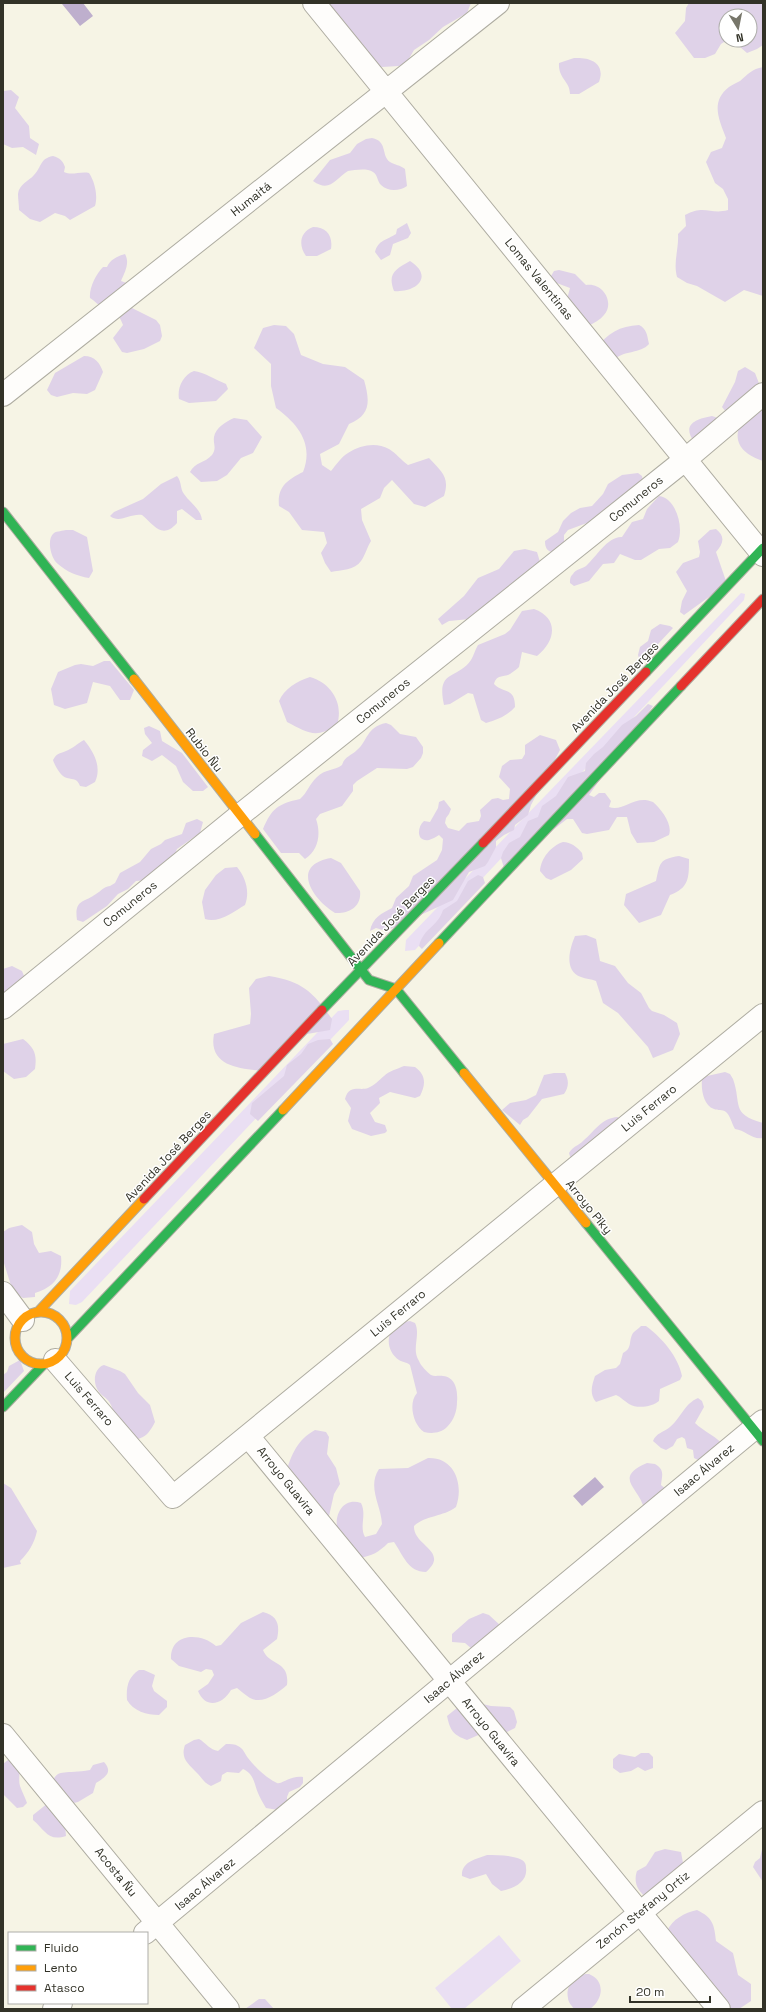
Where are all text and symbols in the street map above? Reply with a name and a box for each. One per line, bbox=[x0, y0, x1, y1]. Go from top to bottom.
north arrow bbox=[718, 8, 758, 48]
text: N bbox=[735, 30, 745, 45]
street label: Humaitá bbox=[227, 178, 275, 220]
street label: Lomas Valentinas bbox=[501, 235, 577, 323]
street label: Comuneros bbox=[606, 472, 666, 526]
street label: Avenida José Berges bbox=[568, 638, 662, 736]
street label: Comuneros bbox=[353, 674, 413, 728]
street label: Rubio Ñu bbox=[182, 725, 226, 775]
street label: Avenida José Berges bbox=[344, 872, 438, 970]
street label: Comuneros bbox=[100, 877, 160, 931]
street label: Luis Ferraro bbox=[618, 1081, 680, 1135]
street label: Avenida José Berges bbox=[121, 1107, 215, 1205]
street label: Arroyo Piky bbox=[562, 1176, 616, 1238]
street label: Luis Ferraro bbox=[367, 1286, 429, 1340]
street label: Luis Ferraro bbox=[61, 1368, 117, 1430]
street label: Isaac Álvarez bbox=[670, 1440, 738, 1500]
street label: Arroyo Guavira bbox=[253, 1443, 319, 1519]
street label: Isaac Álvarez bbox=[420, 1647, 488, 1707]
street label: Arroyo Guavira bbox=[458, 1694, 524, 1770]
street label: Acosta Ñu bbox=[91, 1844, 141, 1900]
street label: Isaac Álvarez bbox=[171, 1854, 239, 1914]
street label: Zenón Stefany Ortiz bbox=[593, 1867, 693, 1953]
legend bbox=[8, 1932, 148, 2004]
text: Fluido bbox=[44, 1940, 79, 1956]
text: Lento bbox=[44, 1960, 78, 1976]
scale bar bbox=[630, 1978, 710, 2004]
text: Atasco bbox=[44, 1980, 85, 1996]
text: 20 m bbox=[636, 1984, 664, 2000]

